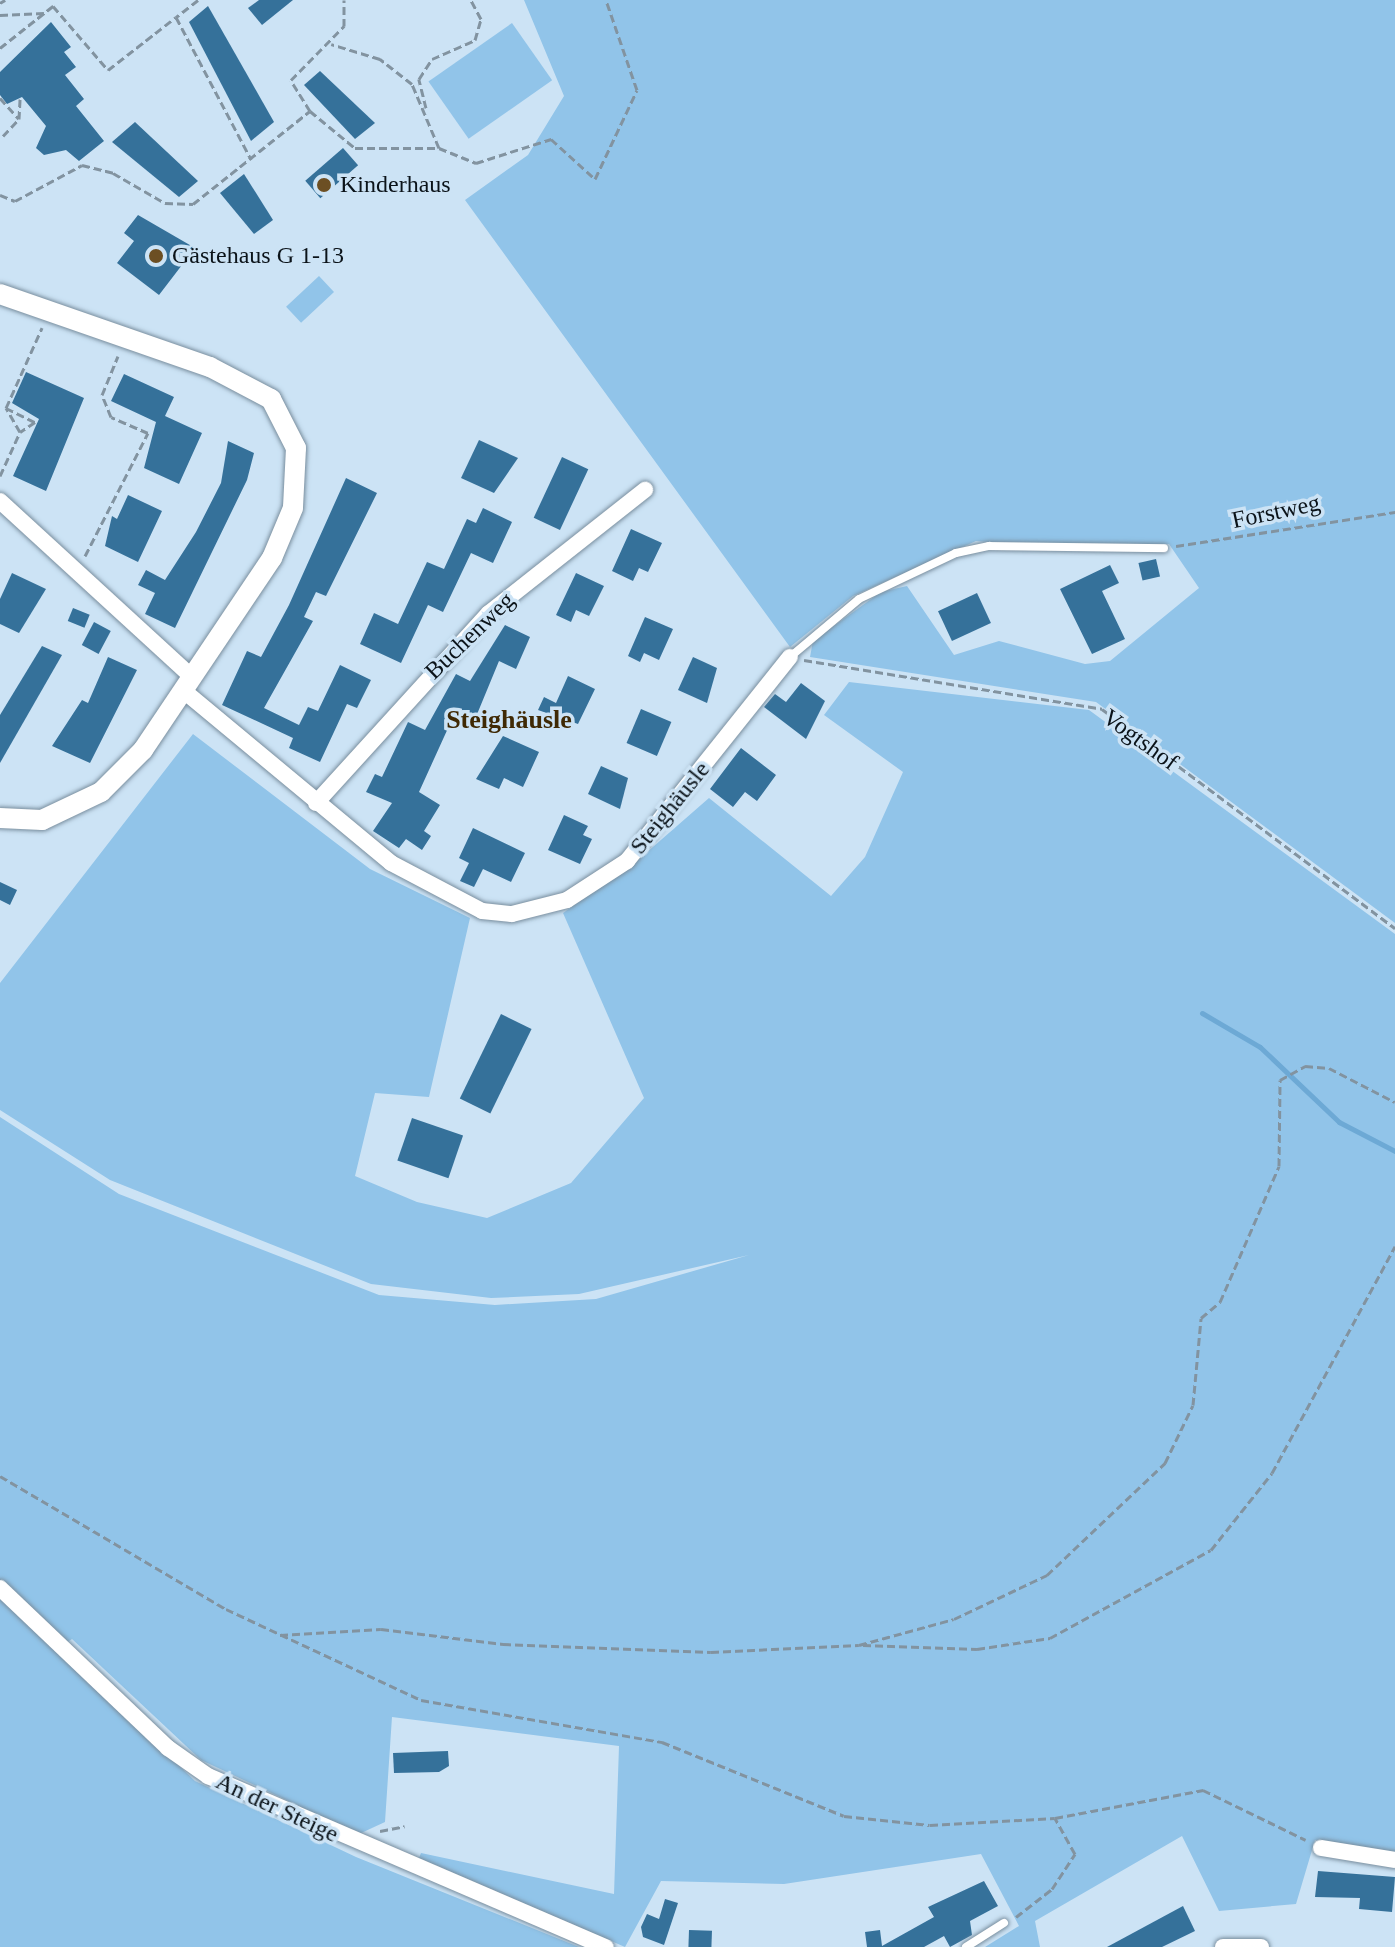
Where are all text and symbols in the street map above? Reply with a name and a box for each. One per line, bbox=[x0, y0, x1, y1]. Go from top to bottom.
place label: Kinderhaus bbox=[340, 171, 451, 199]
marker: Kinderhaus bbox=[315, 176, 333, 194]
place label: Gästehaus G 1-13 bbox=[172, 242, 344, 270]
marker: Gästehaus G 1-13 bbox=[147, 247, 165, 265]
street label: Forstweg bbox=[1229, 489, 1323, 535]
street label: Buchenweg bbox=[419, 586, 521, 686]
street label: Vogtshof bbox=[1097, 703, 1183, 777]
district label: Steighäusle bbox=[446, 704, 572, 736]
street label: Steighäusle bbox=[624, 756, 716, 860]
street label: An der Steige bbox=[211, 1767, 343, 1849]

